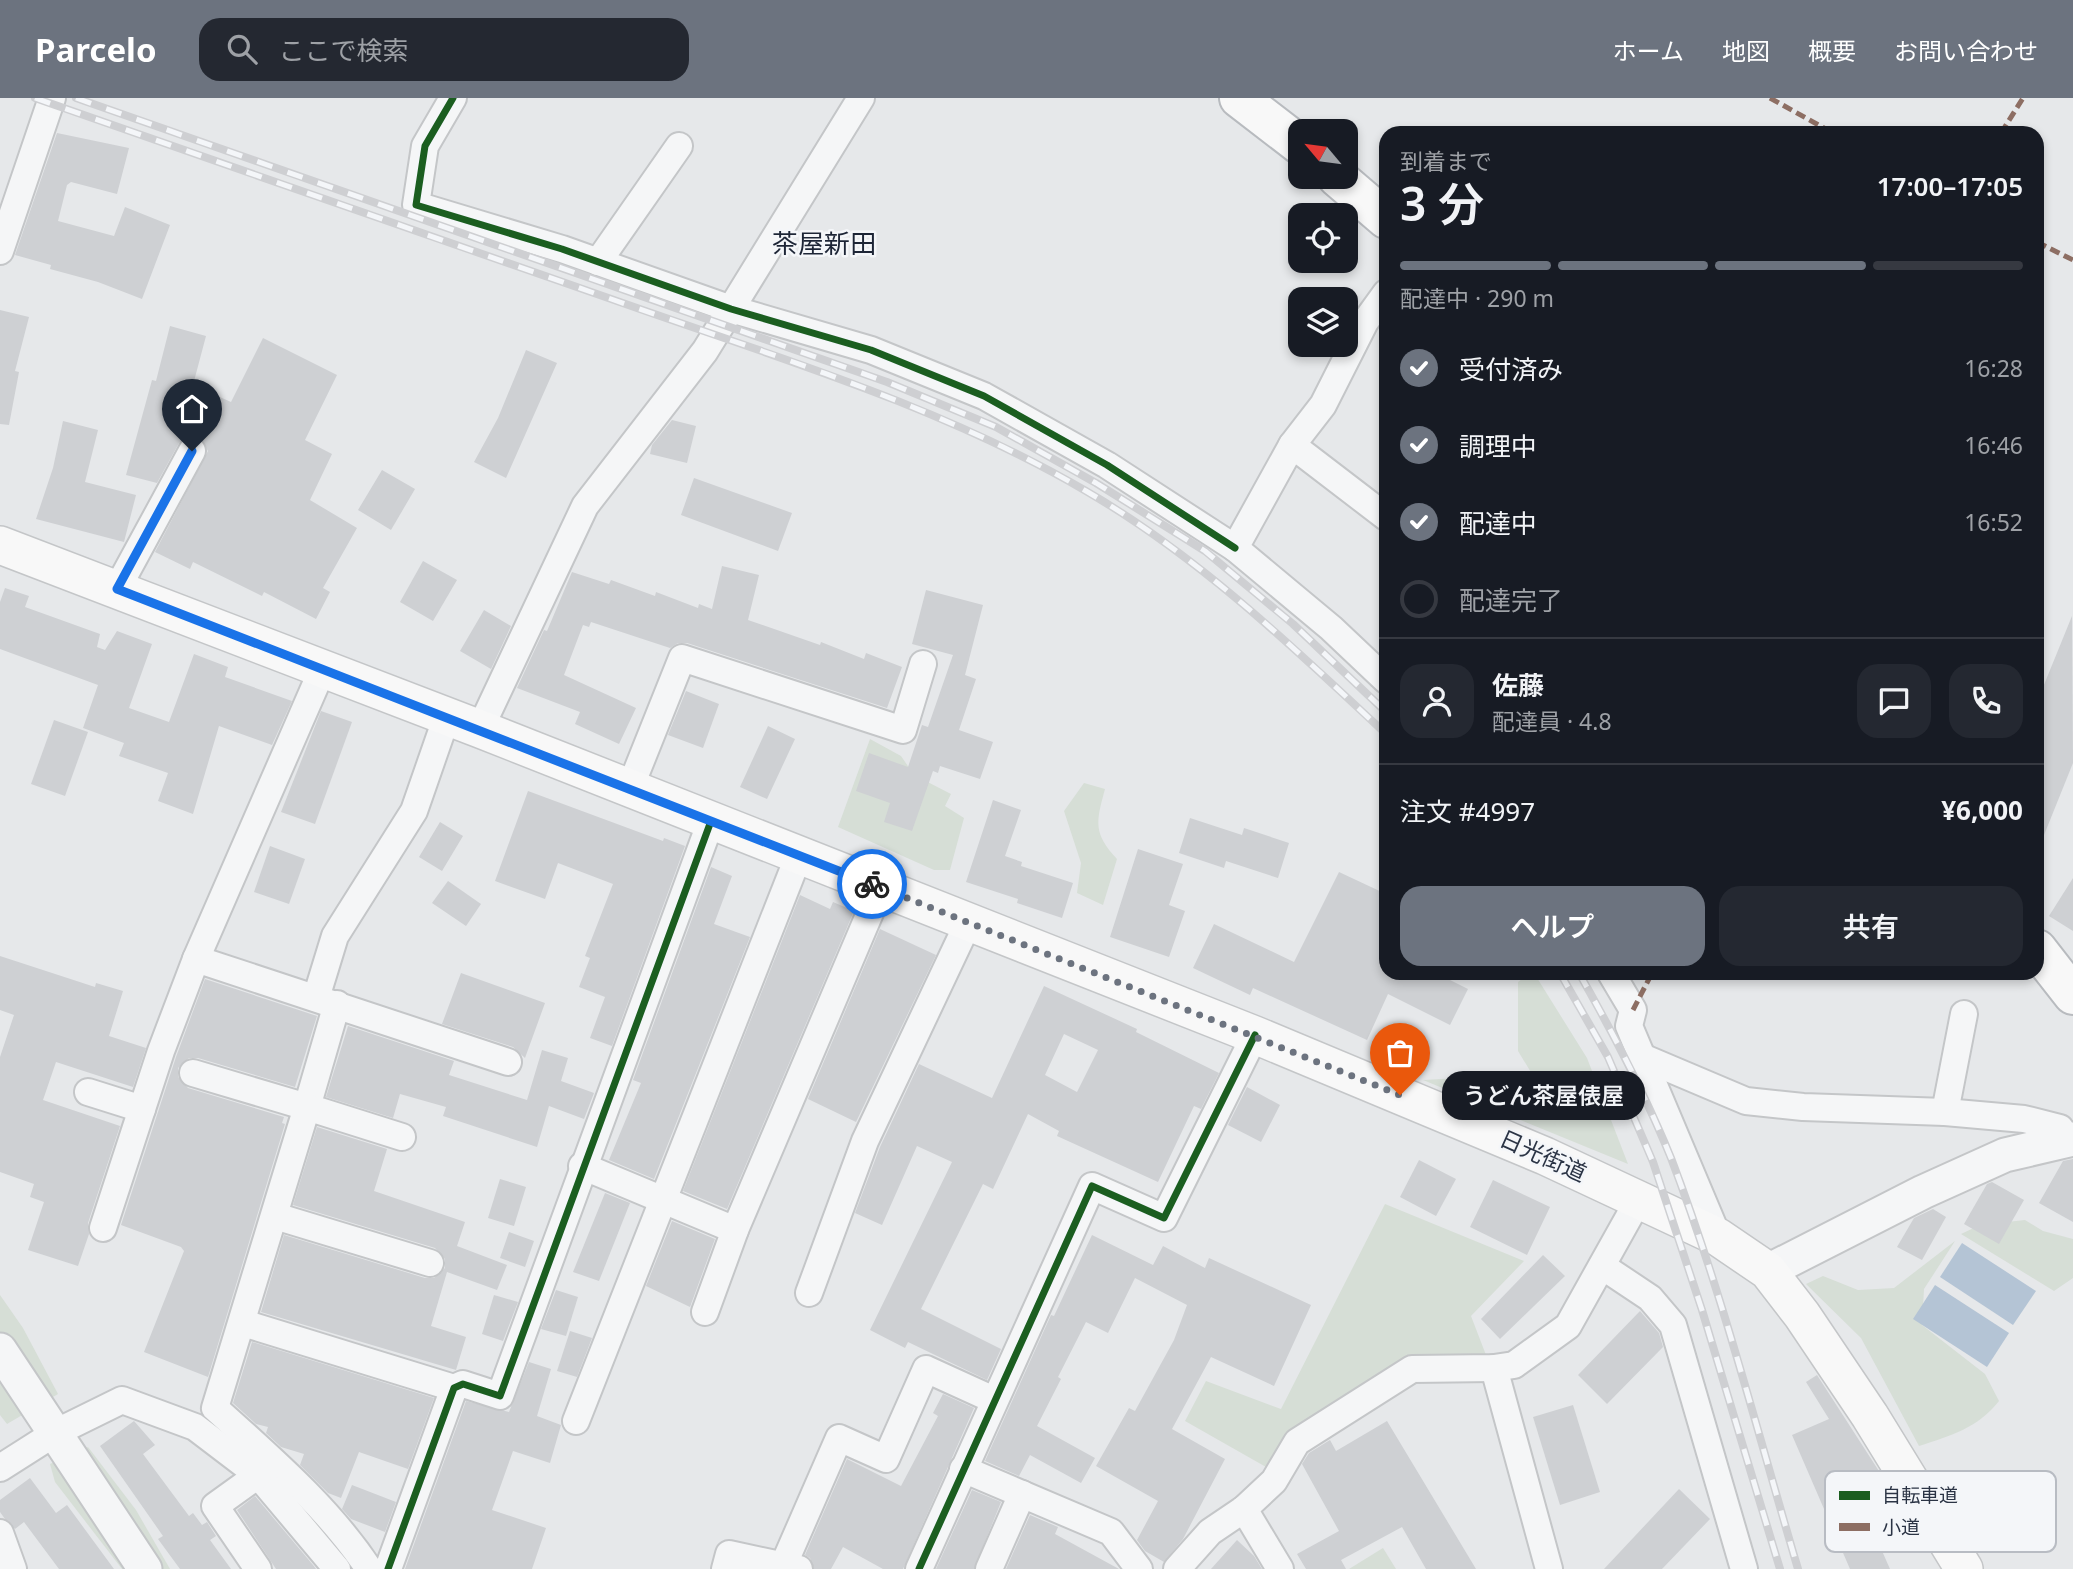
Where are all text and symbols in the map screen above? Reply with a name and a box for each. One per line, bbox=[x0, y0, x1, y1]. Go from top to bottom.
search box bbox=[199, 18, 689, 81]
text: Parcelo bbox=[35, 27, 157, 72]
icon: search bbox=[223, 30, 261, 68]
text: ここで検索 bbox=[279, 32, 409, 68]
text: ホーム bbox=[1613, 34, 1684, 67]
text: 地図 bbox=[1722, 34, 1770, 67]
text: 概要 bbox=[1808, 34, 1856, 67]
text: お問い合わせ bbox=[1894, 34, 2038, 67]
north arrow bbox=[1288, 119, 1358, 189]
map controls bbox=[1288, 119, 1358, 357]
text: 到着まで bbox=[1400, 145, 1492, 177]
text: 17:00–17:05 bbox=[1877, 168, 2023, 204]
text: 3 分 bbox=[1400, 172, 1484, 234]
button: locate bbox=[1288, 203, 1358, 273]
district label: 茶屋新田 bbox=[772, 225, 876, 261]
text: 配達中 · 290 m bbox=[1400, 282, 1554, 314]
button: layers bbox=[1288, 287, 1358, 357]
icon: check bbox=[1400, 349, 1438, 387]
text: 受付済み bbox=[1459, 351, 1563, 387]
text: 16:28 bbox=[1964, 352, 2023, 384]
pin bbox=[162, 379, 222, 451]
icon: home bbox=[173, 390, 211, 428]
icon: check bbox=[1400, 426, 1438, 464]
text: 調理中 bbox=[1459, 428, 1537, 464]
text: 16:46 bbox=[1964, 429, 2023, 461]
icon: check bbox=[1400, 503, 1438, 541]
text: 配達中 bbox=[1459, 505, 1537, 541]
text: 16:52 bbox=[1964, 506, 2023, 538]
text: 配達完了 bbox=[1459, 582, 1563, 618]
button: person bbox=[1400, 664, 1474, 738]
button: chat bbox=[1857, 664, 1931, 738]
button: phone bbox=[1949, 664, 2023, 738]
text: 佐藤 bbox=[1492, 667, 1544, 703]
text: 配達員 · 4.8 bbox=[1492, 705, 1612, 737]
text: ¥6,000 bbox=[1941, 792, 2023, 828]
text: 注文 #4997 bbox=[1400, 793, 1535, 829]
courier bbox=[837, 849, 907, 919]
icon: bike bbox=[853, 865, 891, 903]
button: ヘルプ bbox=[1400, 886, 1705, 966]
button: 共有 bbox=[1719, 886, 2023, 966]
pin bbox=[1370, 1023, 1430, 1095]
icon: bag bbox=[1381, 1034, 1419, 1072]
callout: うどん茶屋俵屋 bbox=[1442, 1070, 1645, 1119]
text: うどん茶屋俵屋 bbox=[1463, 1079, 1624, 1111]
street label: 日光街道 bbox=[1495, 1122, 1592, 1188]
legend bbox=[1825, 1471, 2056, 1552]
text: 自転車道 bbox=[1882, 1482, 1958, 1508]
text: 小道 bbox=[1882, 1514, 1920, 1540]

